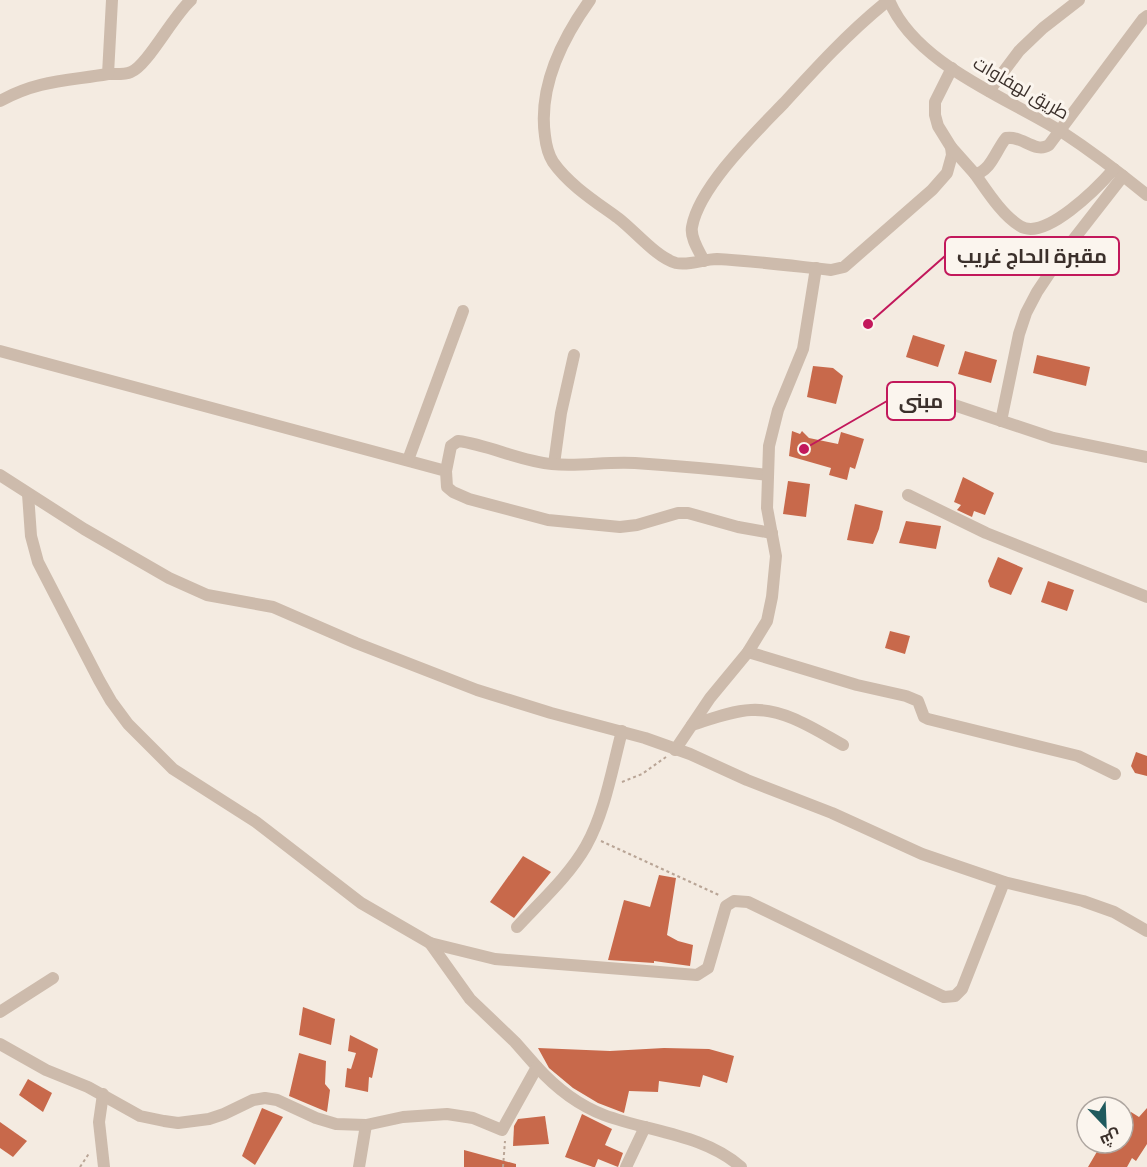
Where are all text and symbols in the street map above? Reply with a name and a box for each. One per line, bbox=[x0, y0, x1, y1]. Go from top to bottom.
street label: طريق لهفاوات bbox=[969, 51, 1073, 125]
callout: مقبرة الحاج غريب bbox=[945, 237, 1119, 275]
text: مقبرة الحاج غريب bbox=[957, 243, 1107, 270]
callout: مبنى bbox=[887, 382, 955, 420]
text: مبنى bbox=[899, 388, 943, 413]
north arrow bbox=[1075, 1095, 1135, 1155]
text: ش bbox=[1098, 1126, 1124, 1152]

